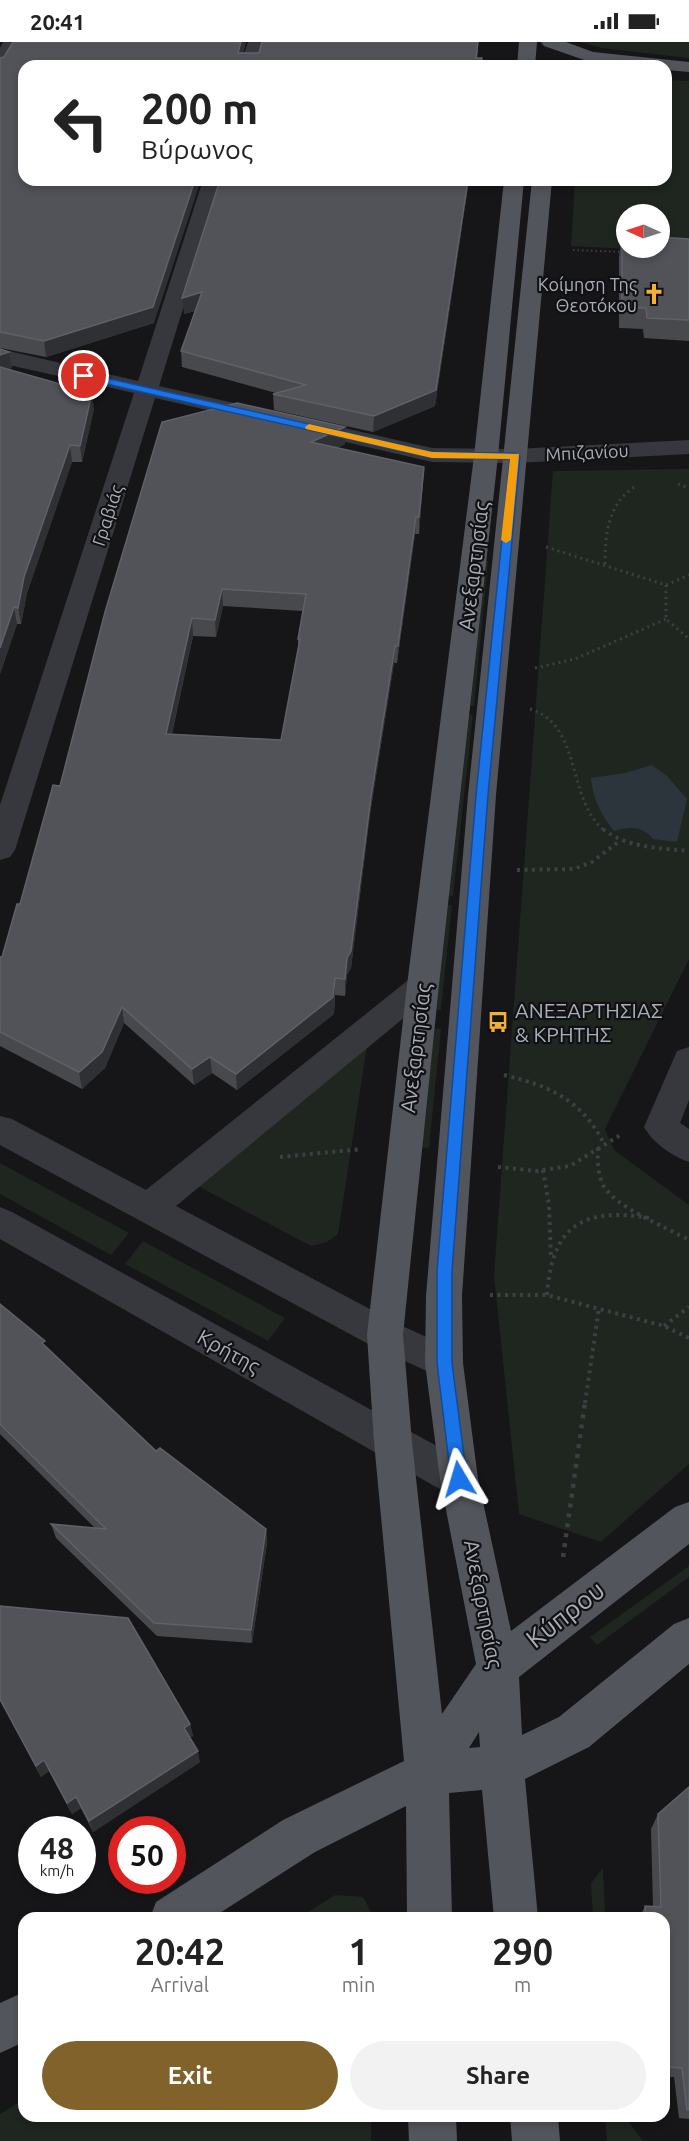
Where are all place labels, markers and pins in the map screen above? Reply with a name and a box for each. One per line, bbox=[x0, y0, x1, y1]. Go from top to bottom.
place label: Κοίμηση Της Θεοτόκου bbox=[538, 274, 637, 315]
church icon: Κοίμηση Της Θεοτόκου bbox=[642, 282, 666, 306]
pin bbox=[58, 350, 109, 401]
place label: ΑΝΕΞΑΡΤΗΣΙΑΣ & ΚΡΗΤΗΣ bbox=[515, 998, 663, 1046]
bus stop icon: ΑΝΕΞΑΡΤΗΣΙΑΣ & ΚΡΗΤΗΣ bbox=[486, 1010, 510, 1034]

